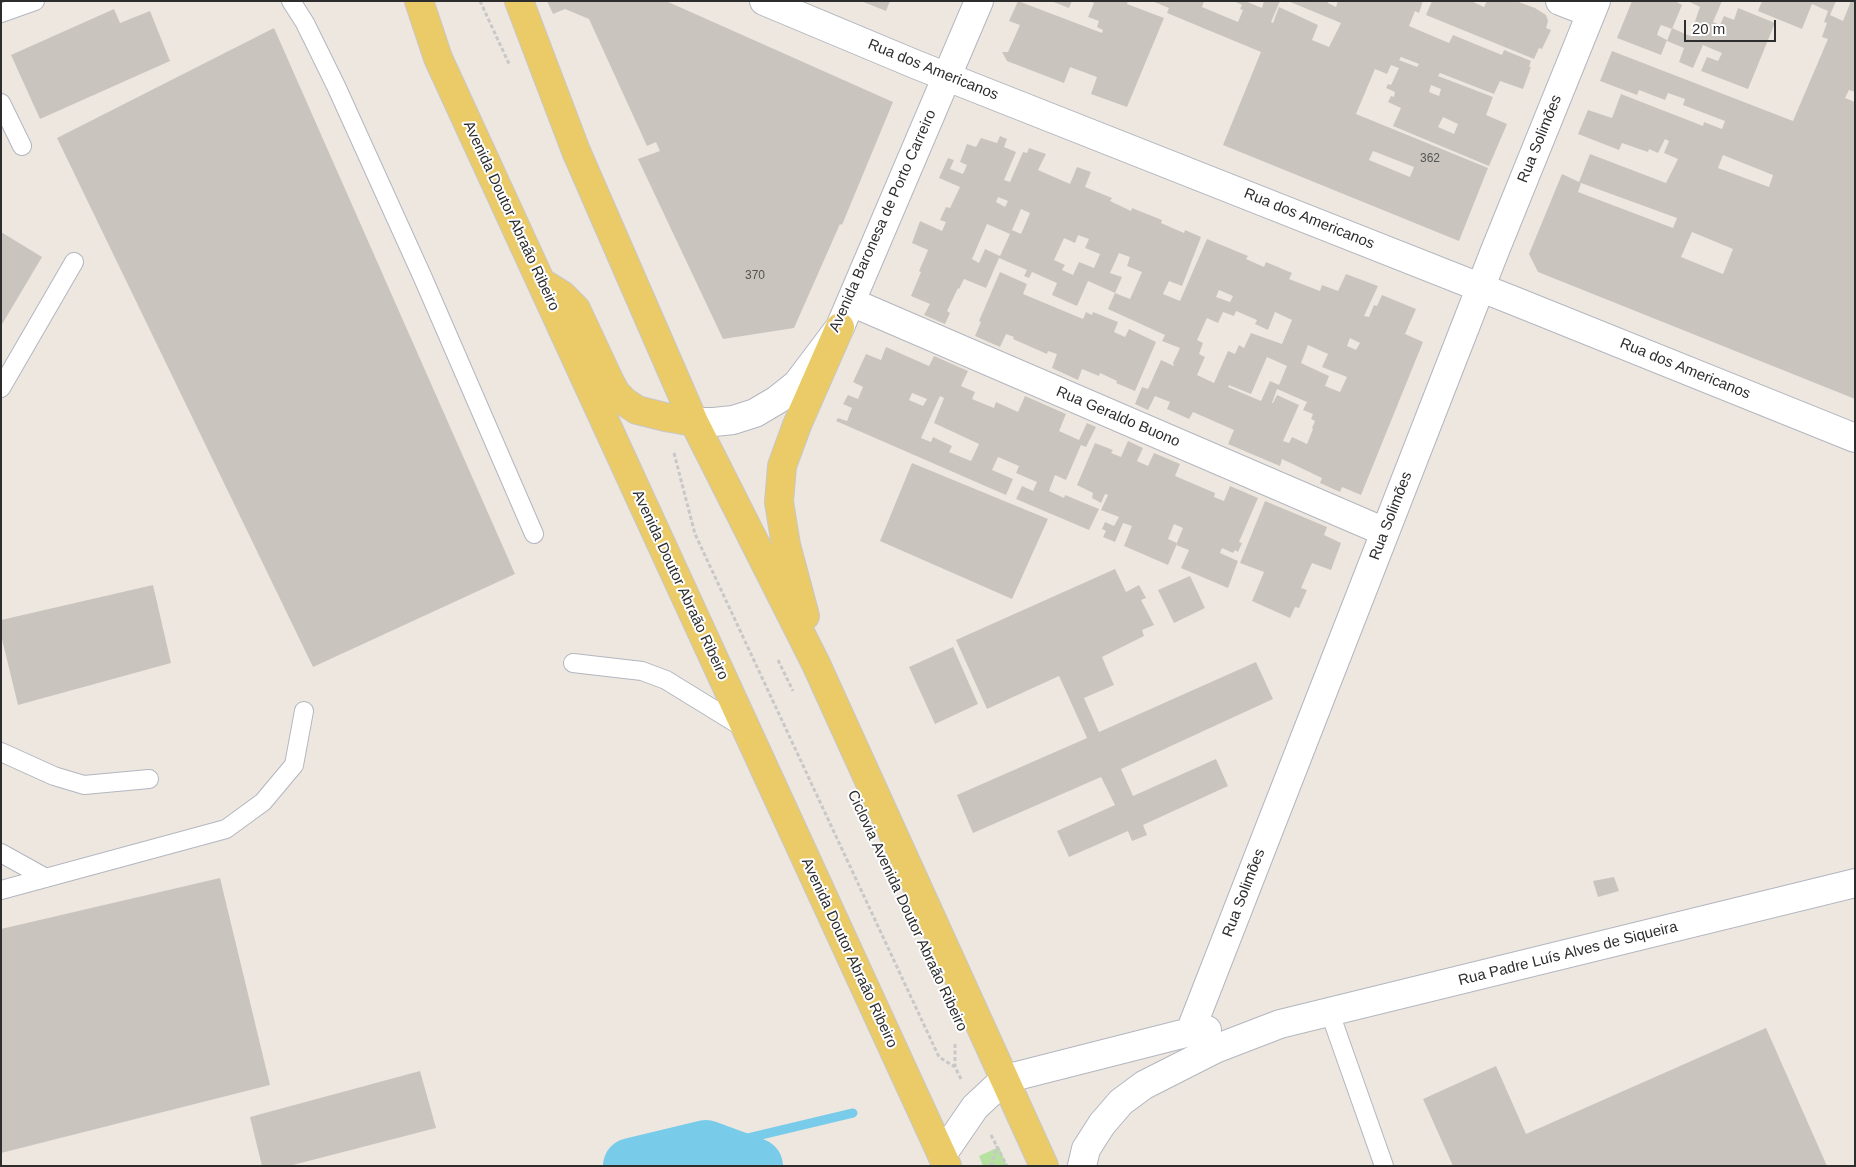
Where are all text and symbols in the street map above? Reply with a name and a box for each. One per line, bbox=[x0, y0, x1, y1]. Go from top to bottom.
scale bar bbox=[1686, 10, 1778, 42]
text: 20 m bbox=[1692, 20, 1725, 37]
street label: Rua dos Americanos bbox=[865, 36, 1001, 104]
street label: Rua Solimões bbox=[1514, 92, 1566, 186]
street label: Avenida Baronesa de Porto Carreiro bbox=[826, 107, 940, 335]
street label: Avenida Doutor Abraão Ribeiro bbox=[459, 118, 563, 314]
house number: 362 bbox=[1420, 152, 1440, 166]
street label: Rua dos Americanos bbox=[1241, 185, 1377, 253]
house number: 370 bbox=[745, 269, 765, 283]
street label: Rua dos Americanos bbox=[1617, 335, 1753, 403]
street label: Rua Geraldo Buono bbox=[1053, 383, 1183, 451]
street label: Rua Solimões bbox=[1366, 469, 1416, 563]
street label: Avenida Doutor Abraão Ribeiro bbox=[628, 487, 732, 683]
street label: Ciclovia Avenida Doutor Abraão Ribeiro bbox=[843, 788, 971, 1034]
street label: Rua Solimões bbox=[1219, 846, 1269, 940]
street label: Avenida Doutor Abraão Ribeiro bbox=[797, 855, 901, 1051]
street label: Rua Padre Luís Alves de Siqueira bbox=[1457, 918, 1679, 990]

